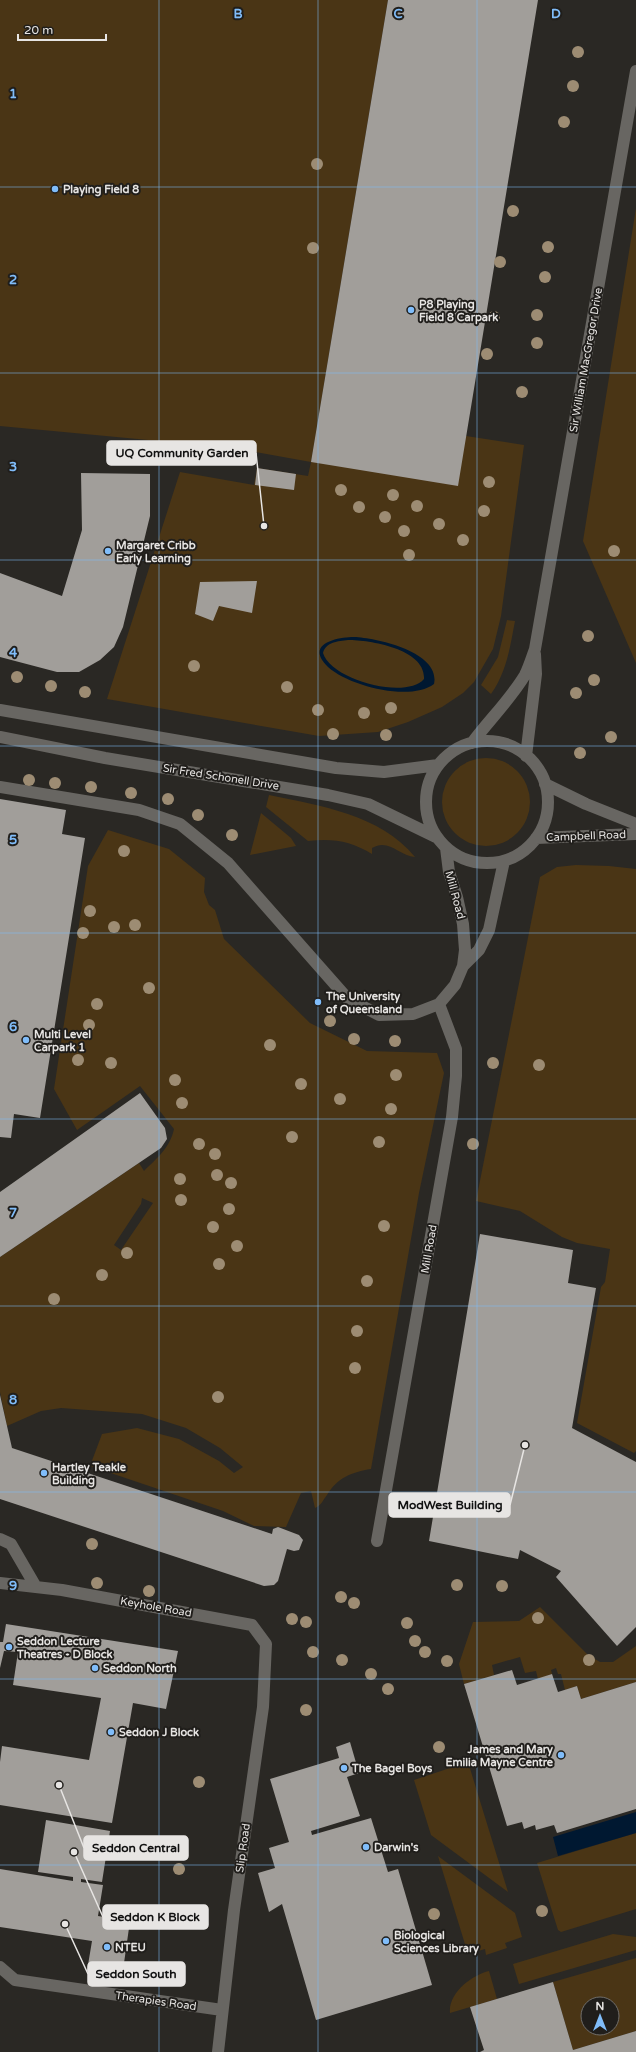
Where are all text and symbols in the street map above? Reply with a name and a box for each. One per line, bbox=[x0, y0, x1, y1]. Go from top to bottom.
text: B bbox=[233, 6, 243, 22]
text: C bbox=[393, 6, 403, 22]
text: D bbox=[551, 6, 561, 22]
scale bar bbox=[18, 16, 106, 42]
text: 20 m bbox=[24, 23, 53, 37]
text: 1 bbox=[9, 86, 17, 102]
place label: Playing Field 8 bbox=[63, 183, 139, 197]
marker: Playing Field 8 bbox=[50, 184, 60, 194]
text: 2 bbox=[9, 272, 17, 288]
street label: Sir William MacGregor Drive bbox=[567, 287, 605, 433]
place label: P8 Playing Field 8 Carpark bbox=[419, 298, 498, 325]
marker: P8 Playing Field 8 Carpark bbox=[406, 305, 416, 315]
callout: UQ Community Garden bbox=[107, 441, 256, 465]
text: UQ Community Garden bbox=[116, 446, 249, 461]
text: 3 bbox=[9, 459, 17, 475]
place label: Margaret Cribb Early Learning bbox=[116, 539, 196, 566]
marker: Margaret Cribb Early Learning bbox=[103, 546, 113, 556]
text: 4 bbox=[9, 645, 18, 661]
street label: Sir Fred Schonell Drive bbox=[162, 761, 280, 793]
street label: Campbell Road bbox=[546, 828, 626, 844]
text: 5 bbox=[9, 832, 17, 848]
street label: Mill Road bbox=[442, 870, 468, 921]
place label: The University of Queensland bbox=[325, 990, 402, 1016]
marker: The University of Queensland bbox=[313, 997, 323, 1007]
text: 6 bbox=[9, 1019, 17, 1035]
place label: Multi Level Carpark 1 bbox=[34, 1028, 91, 1055]
marker: Multi Level Carpark 1 bbox=[21, 1035, 31, 1045]
text: 7 bbox=[9, 1205, 17, 1221]
street label: Mill Road bbox=[418, 1224, 440, 1274]
text: 8 bbox=[9, 1392, 17, 1408]
place label: Hartley Teakle Building bbox=[52, 1461, 127, 1488]
marker: Hartley Teakle Building bbox=[39, 1468, 49, 1478]
callout: ModWest Building bbox=[389, 1493, 510, 1517]
text: ModWest Building bbox=[397, 1498, 503, 1513]
text: 9 bbox=[9, 1578, 17, 1594]
street label: Keyhole Road bbox=[119, 1594, 193, 1620]
place label: Seddon Lecture Theatres - D Block bbox=[16, 1635, 113, 1661]
marker: Seddon Lecture Theatres - D Block bbox=[4, 1642, 14, 1652]
place label: Seddon North bbox=[103, 1662, 177, 1675]
marker: Seddon North bbox=[90, 1663, 100, 1673]
place label: Seddon J Block bbox=[119, 1726, 199, 1739]
marker: Seddon J Block bbox=[106, 1727, 116, 1737]
place label: James and Mary Emilia Mayne Centre bbox=[446, 1743, 554, 1770]
marker: James and Mary Emilia Mayne Centre bbox=[556, 1750, 566, 1760]
place label: The Bagel Boys bbox=[351, 1762, 433, 1776]
marker: The Bagel Boys bbox=[339, 1763, 349, 1773]
street label: Slip Road bbox=[233, 1822, 253, 1873]
callout: Seddon Central bbox=[84, 1836, 188, 1860]
text: Seddon Central bbox=[92, 1841, 180, 1855]
place label: Darwin's bbox=[374, 1841, 419, 1854]
marker: Darwin's bbox=[361, 1842, 371, 1852]
callout: Seddon K Block bbox=[103, 1905, 208, 1929]
text: Seddon K Block bbox=[110, 1910, 200, 1924]
place label: Biological Sciences Library bbox=[394, 1929, 479, 1956]
marker: Biological Sciences Library bbox=[381, 1936, 391, 1946]
place label: NTEU bbox=[115, 1941, 146, 1954]
marker: NTEU bbox=[102, 1942, 112, 1952]
callout: Seddon South bbox=[88, 1962, 185, 1986]
text: Seddon South bbox=[96, 1967, 176, 1981]
street label: Therapies Road bbox=[115, 1989, 197, 2013]
north arrow bbox=[580, 1996, 620, 2036]
text: N bbox=[596, 2000, 604, 2013]

